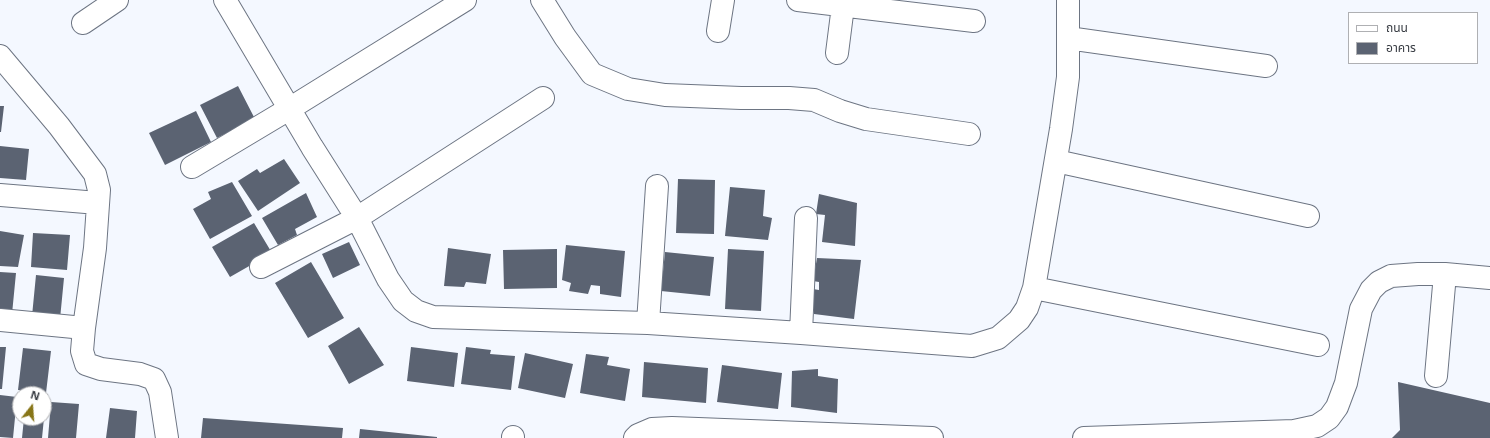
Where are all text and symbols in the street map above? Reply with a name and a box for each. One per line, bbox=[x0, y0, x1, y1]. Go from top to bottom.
legend bbox=[1348, 12, 1478, 64]
text: ถนน bbox=[1386, 19, 1408, 36]
text: อาคาร bbox=[1386, 39, 1416, 56]
north arrow bbox=[12, 386, 52, 426]
text: N bbox=[29, 387, 42, 403]

